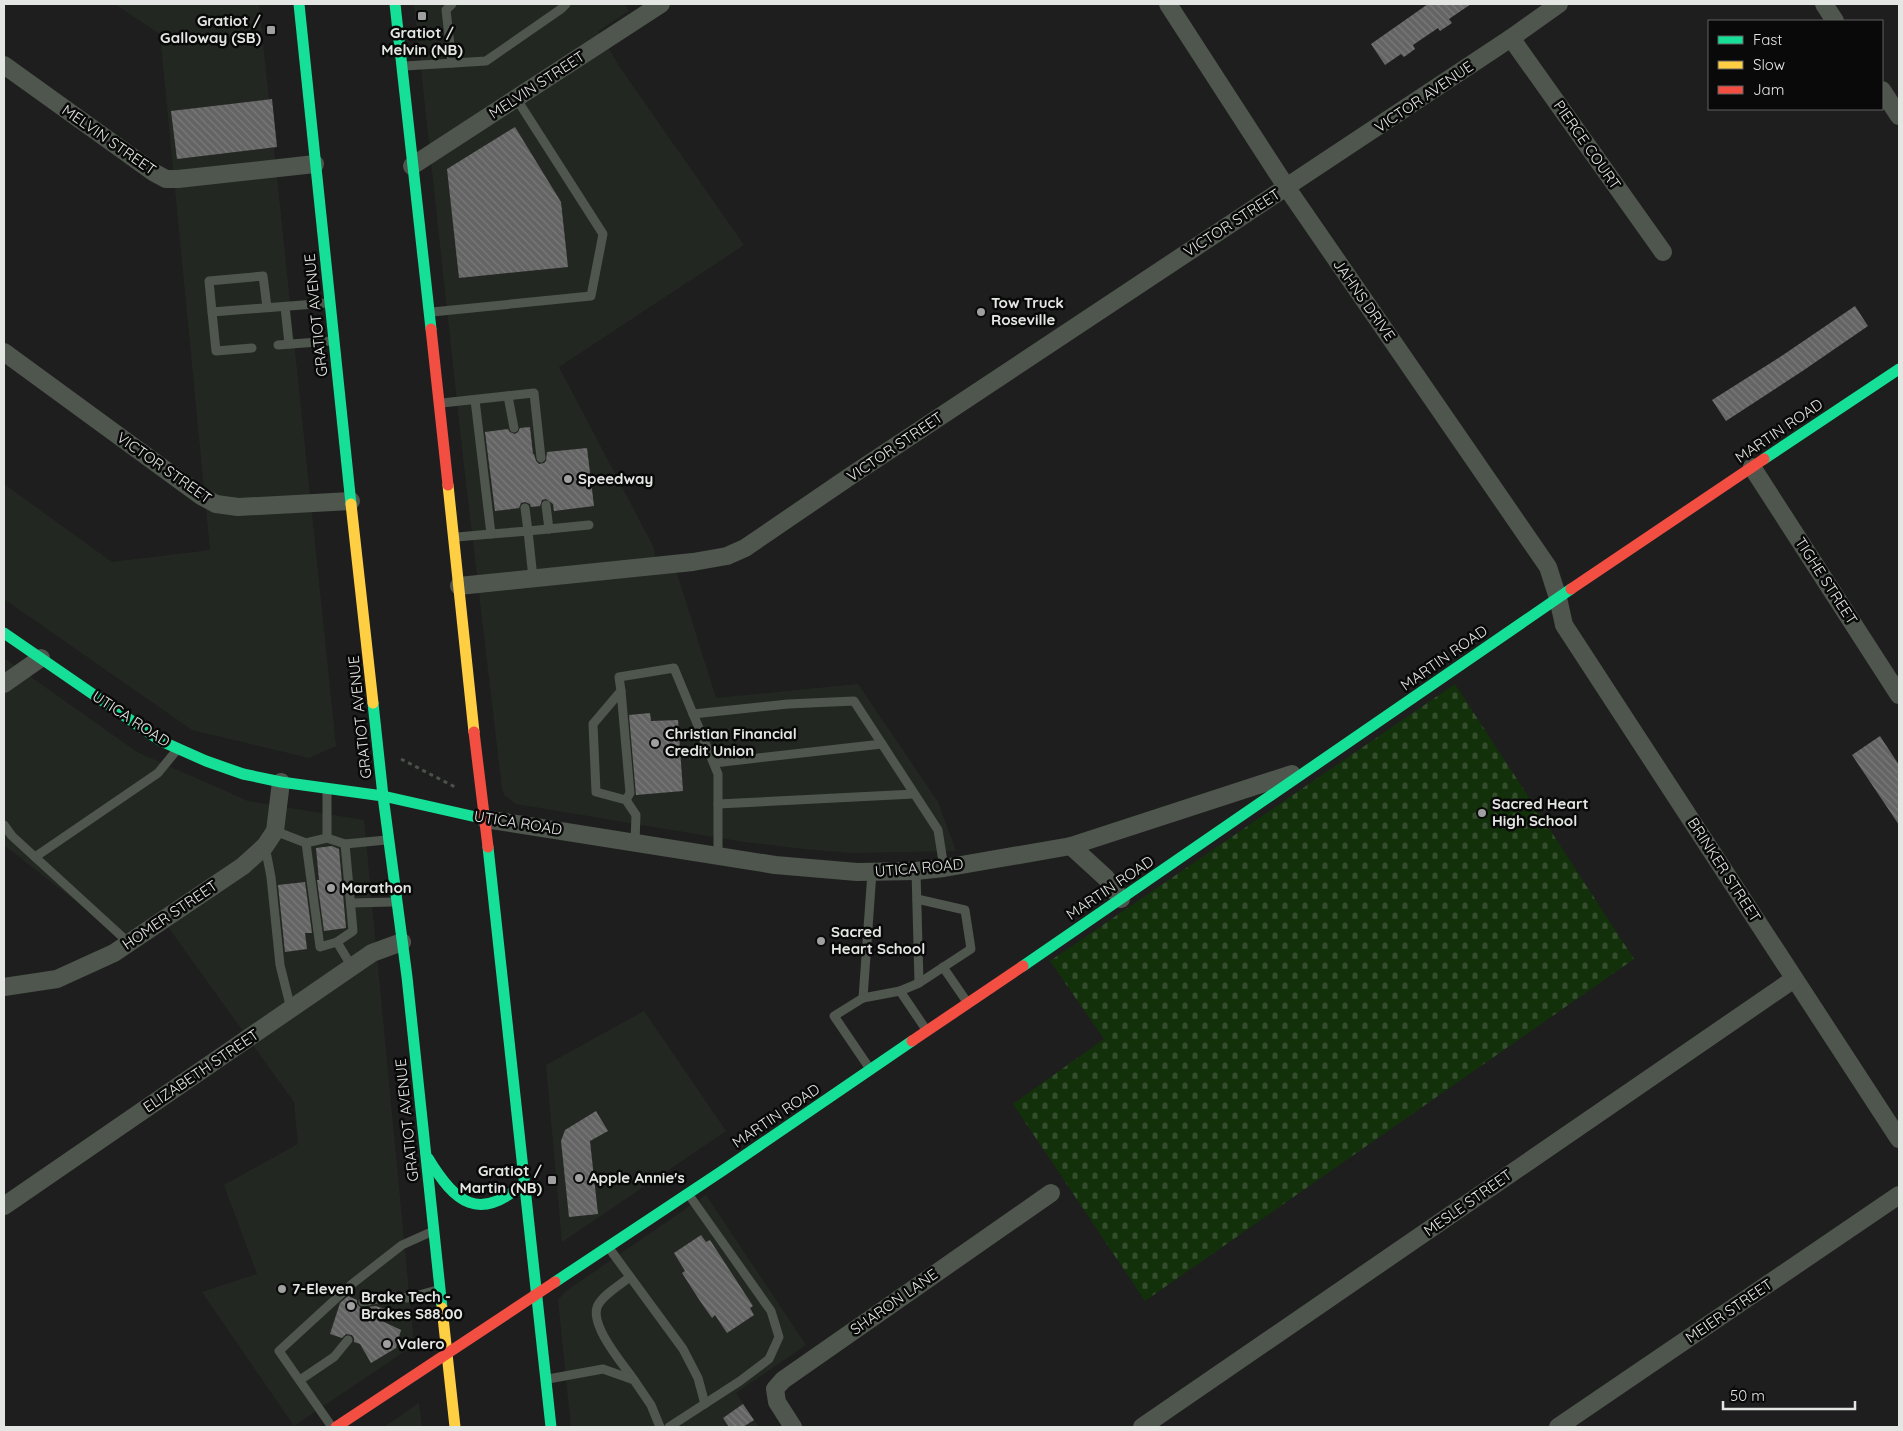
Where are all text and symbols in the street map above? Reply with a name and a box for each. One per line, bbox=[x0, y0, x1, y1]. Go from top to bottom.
marker: Gratiot / Melvin (NB) bbox=[416, 10, 428, 22]
place label: Gratiot / Galloway (SB) bbox=[160, 11, 261, 47]
legend bbox=[1708, 20, 1883, 110]
place label: Gratiot / Melvin (NB) bbox=[381, 23, 463, 59]
marker: Gratiot / Galloway (SB) bbox=[265, 24, 277, 36]
text: Fast bbox=[1753, 30, 1782, 49]
street label: MELVIN STREET bbox=[485, 47, 588, 123]
text: Slow bbox=[1753, 55, 1785, 74]
street label: VICTOR AVENUE bbox=[1371, 57, 1477, 137]
text: Jam bbox=[1753, 80, 1784, 99]
street label: PIERCE COURT bbox=[1550, 97, 1625, 193]
street label: MELVIN STREET bbox=[59, 100, 160, 179]
street label: VICTOR STREET bbox=[1180, 184, 1284, 261]
street label: GRATIOT AVENUE bbox=[300, 253, 331, 377]
street label: JAHNS DRIVE bbox=[1329, 255, 1400, 344]
place label: Tow Truck Roseville bbox=[991, 293, 1064, 329]
marker: Tow Truck Roseville bbox=[975, 306, 987, 318]
street label: MARTIN ROAD bbox=[1731, 394, 1826, 467]
street label: VICTOR STREET bbox=[843, 408, 946, 486]
street label: VICTOR STREET bbox=[113, 428, 215, 507]
place label: Speedway bbox=[578, 469, 653, 488]
marker: Speedway bbox=[562, 473, 574, 485]
street label: TIGHE STREET bbox=[1791, 533, 1862, 628]
street label: MARTIN ROAD bbox=[1397, 621, 1491, 695]
street label: GRATIOT AVENUE bbox=[344, 655, 375, 779]
street label: UTICA ROAD bbox=[89, 686, 174, 751]
place label: Christian Financial Credit Union bbox=[665, 724, 797, 760]
marker: Christian Financial Credit Union bbox=[649, 737, 661, 749]
place label: Sacred Heart High School bbox=[1492, 794, 1589, 830]
street label: UTICA ROAD bbox=[473, 806, 564, 839]
marker: Sacred Heart High School bbox=[1476, 807, 1488, 819]
street label: BRINKER STREET bbox=[1684, 814, 1765, 926]
street label: MARTIN ROAD bbox=[1062, 851, 1157, 924]
street label: UTICA ROAD bbox=[874, 854, 964, 881]
street label: HOMER STREET bbox=[118, 876, 221, 954]
place label: Marathon bbox=[341, 878, 412, 897]
marker: Marathon bbox=[325, 882, 337, 894]
place label: Sacred Heart School bbox=[831, 922, 925, 958]
marker: Sacred Heart School bbox=[815, 935, 827, 947]
street label: ELIZABETH STREET bbox=[139, 1025, 262, 1116]
street label: GRATIOT AVENUE bbox=[391, 1058, 422, 1182]
street label: MARTIN ROAD bbox=[728, 1079, 823, 1152]
place label: Gratiot / Martin (NB) bbox=[459, 1161, 542, 1197]
street label: MESLE STREET bbox=[1420, 1165, 1516, 1240]
place label: Apple Annie's bbox=[589, 1168, 685, 1187]
marker: Apple Annie's bbox=[573, 1172, 585, 1184]
marker: Gratiot / Martin (NB) bbox=[546, 1174, 558, 1186]
street label: SHARON LANE bbox=[846, 1264, 941, 1339]
street label: MEIER STREET bbox=[1682, 1274, 1776, 1347]
place label: 7-Eleven bbox=[292, 1279, 354, 1298]
marker: 7-Eleven bbox=[276, 1283, 288, 1295]
place label: Brake Tech - Brakes S88.00 bbox=[361, 1287, 463, 1323]
marker: Brake Tech - Brakes S88.00 bbox=[345, 1300, 357, 1312]
place label: Valero bbox=[397, 1334, 445, 1353]
marker: Valero bbox=[381, 1338, 393, 1350]
scale bar bbox=[1723, 1378, 1856, 1410]
text: 50 m bbox=[1730, 1386, 1765, 1405]

